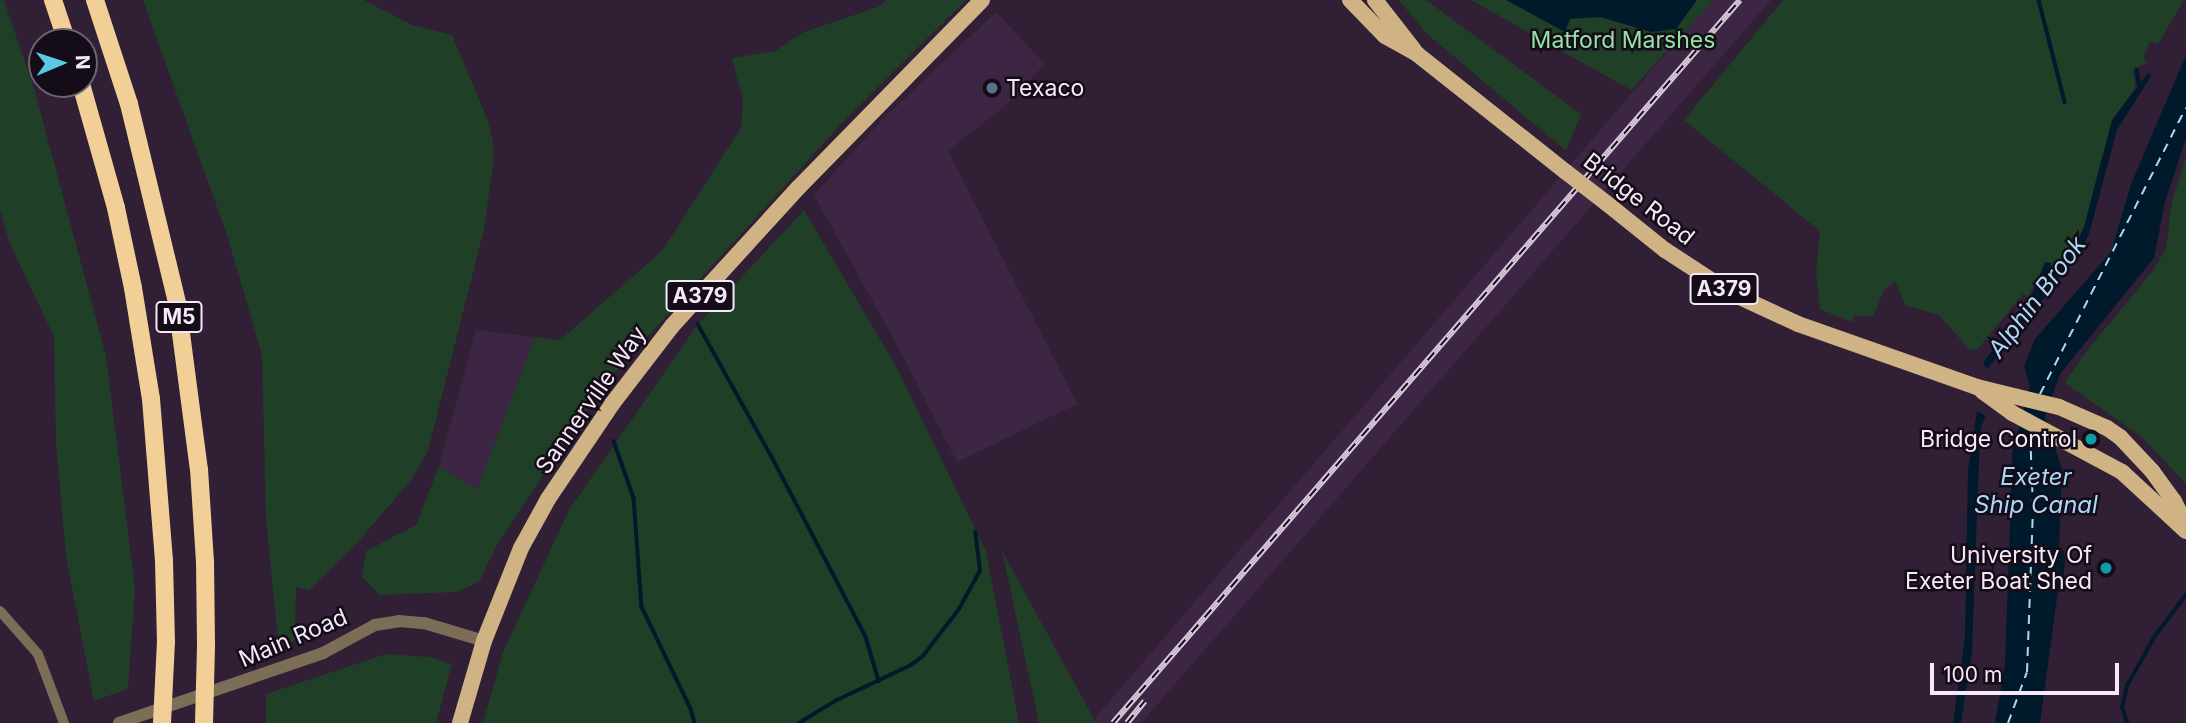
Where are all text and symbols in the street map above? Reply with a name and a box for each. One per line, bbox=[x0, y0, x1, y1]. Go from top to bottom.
park label: Matford Marshes bbox=[1531, 26, 1715, 54]
north arrow bbox=[28, 28, 98, 98]
text: N bbox=[71, 55, 94, 70]
place label: Texaco bbox=[1006, 74, 1084, 102]
marker: Texaco bbox=[984, 80, 1000, 96]
street label: Bridge Road bbox=[1578, 147, 1700, 251]
water label: Alphin Brook bbox=[1982, 231, 2092, 363]
road number: A379 bbox=[1689, 272, 1759, 306]
road number: A379 bbox=[665, 278, 735, 314]
road number: M5 bbox=[154, 300, 204, 334]
street label: Sannerville Way bbox=[530, 321, 652, 479]
place label: Bridge Control bbox=[1920, 425, 2077, 453]
marker: Bridge Control bbox=[2083, 431, 2099, 447]
water label: Exeter Ship Canal bbox=[1974, 463, 2098, 519]
place label: University Of Exeter Boat Shed bbox=[1905, 541, 2092, 595]
marker: University Of Exeter Boat Shed bbox=[2098, 560, 2114, 576]
street label: Main Road bbox=[235, 603, 351, 673]
scale bar bbox=[1934, 650, 2123, 694]
text: 100 m bbox=[1943, 662, 2002, 687]

